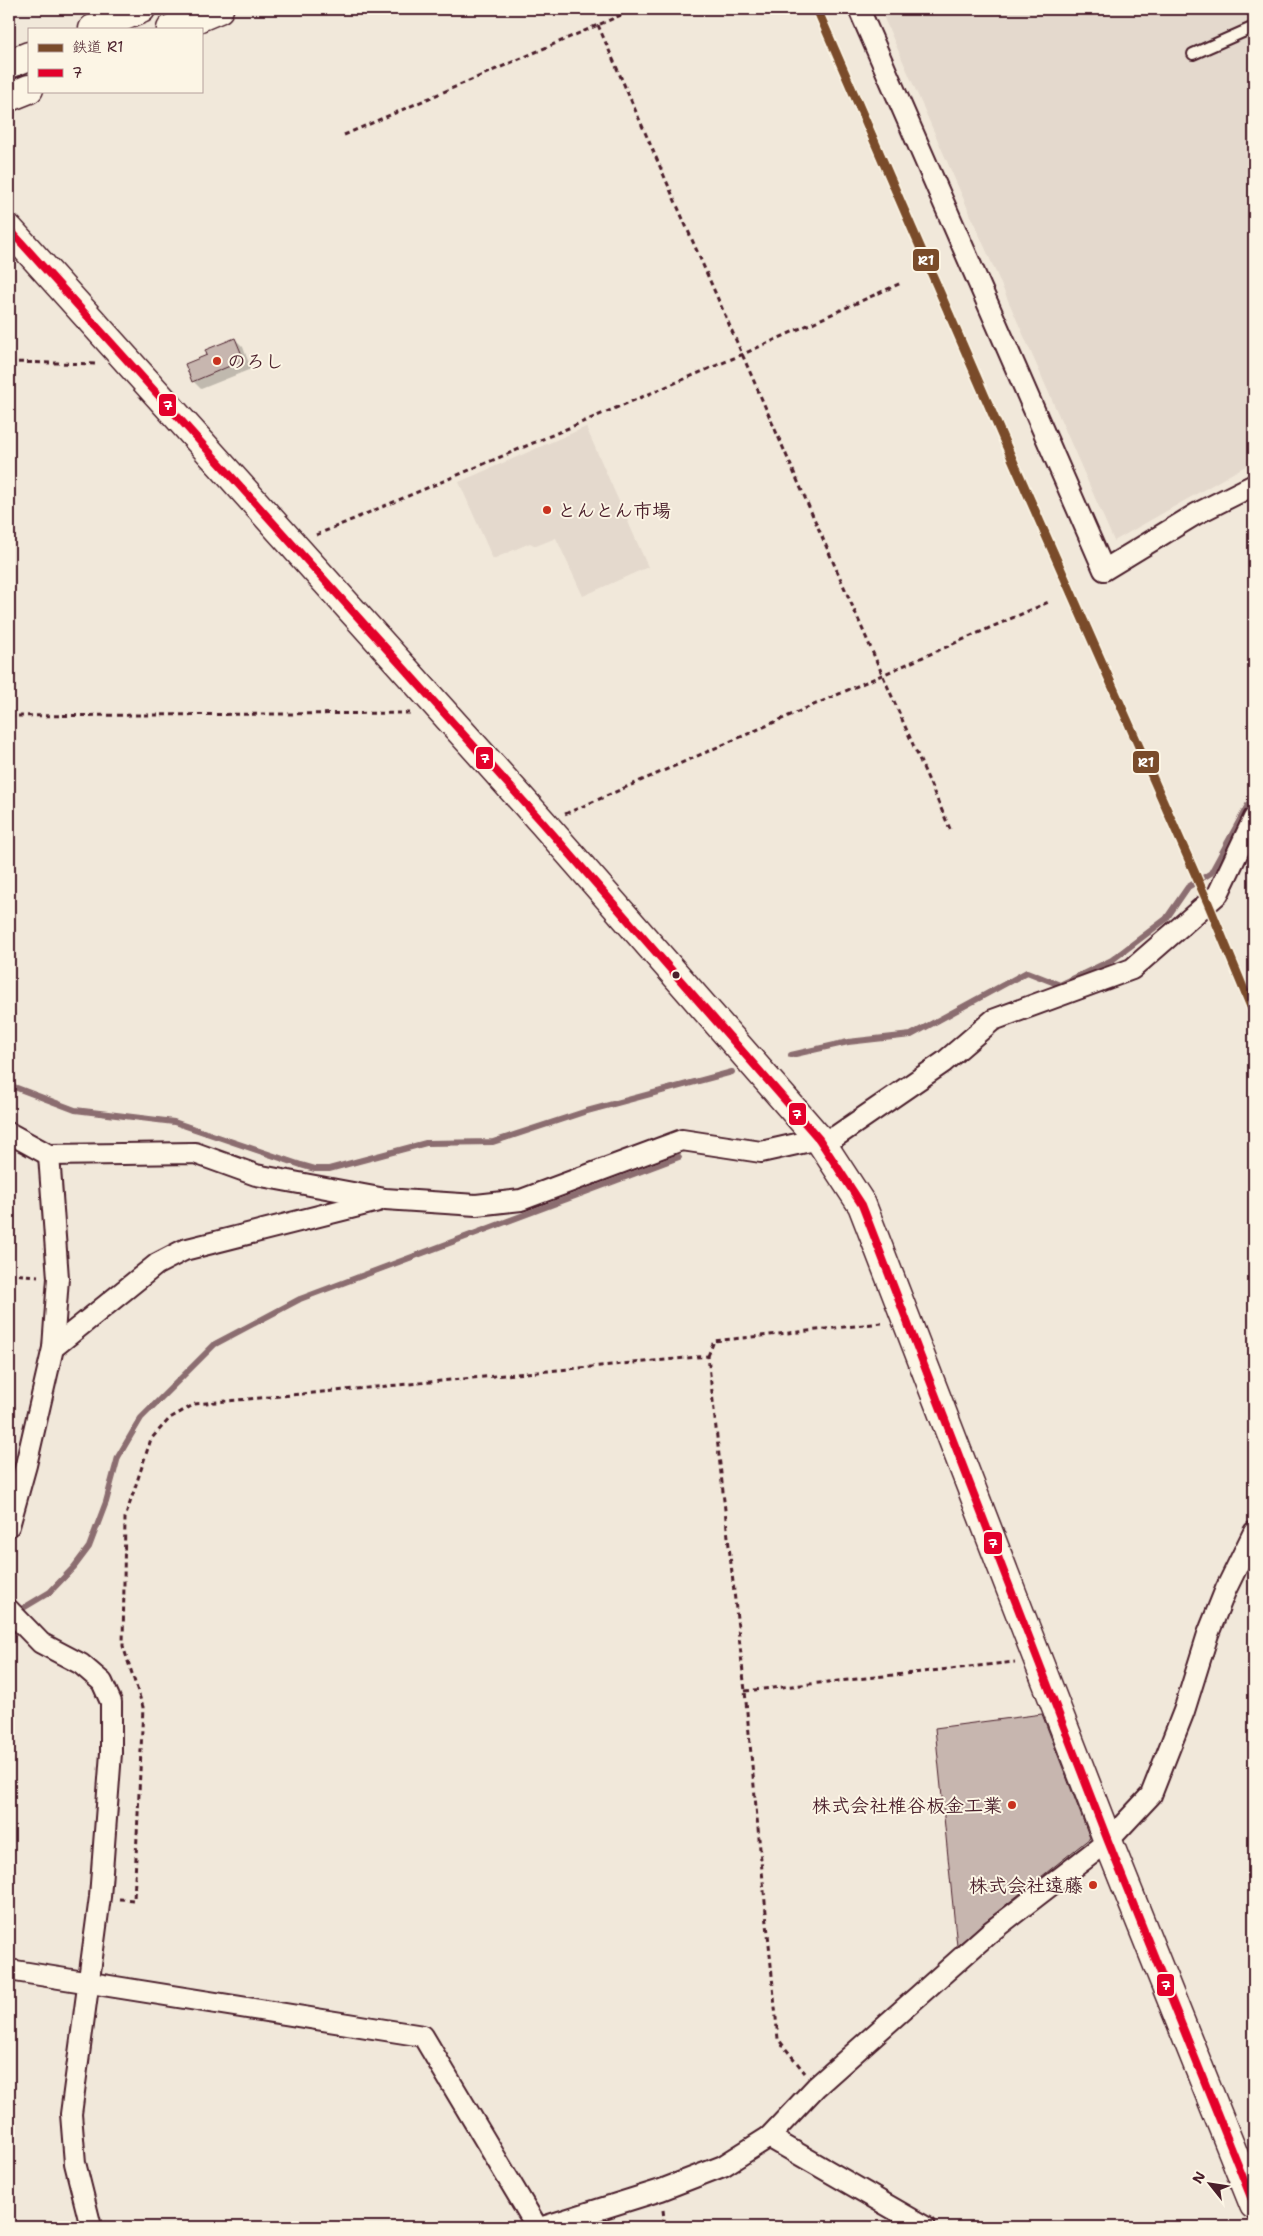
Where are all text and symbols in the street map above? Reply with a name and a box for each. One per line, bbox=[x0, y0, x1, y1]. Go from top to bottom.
legend bbox=[28, 28, 202, 92]
text: 鉄道 R1 bbox=[72, 37, 124, 57]
text: 7 bbox=[72, 63, 83, 83]
line badge: R1 bbox=[912, 248, 940, 272]
text: R1 bbox=[918, 251, 934, 269]
place label: のろし bbox=[227, 349, 284, 374]
marker: のろし bbox=[211, 355, 223, 367]
line badge: 7 bbox=[158, 393, 177, 417]
text: 7 bbox=[163, 396, 173, 414]
place label: とんとん市場 bbox=[557, 498, 671, 523]
marker: とんとん市場 bbox=[541, 504, 553, 516]
line badge: 7 bbox=[475, 746, 494, 770]
text: 7 bbox=[480, 749, 490, 767]
line badge: R1 bbox=[1132, 750, 1160, 774]
text: R1 bbox=[1138, 753, 1154, 771]
unlabelled marker bbox=[671, 970, 681, 980]
line badge: 7 bbox=[788, 1102, 807, 1126]
text: 7 bbox=[792, 1105, 802, 1123]
line badge: 7 bbox=[983, 1531, 1003, 1555]
text: 7 bbox=[988, 1534, 998, 1552]
place label: 株式会社椎谷板金工業 bbox=[812, 1793, 1002, 1818]
marker: 株式会社椎谷板金工業 bbox=[1006, 1799, 1018, 1811]
place label: 株式会社遠藤 bbox=[969, 1873, 1083, 1898]
marker: 株式会社遠藤 bbox=[1087, 1879, 1099, 1891]
line badge: 7 bbox=[1156, 1973, 1175, 1997]
text: 7 bbox=[1161, 1976, 1171, 1994]
north arrow bbox=[1186, 2158, 1236, 2208]
text: N bbox=[1188, 2168, 1209, 2187]

